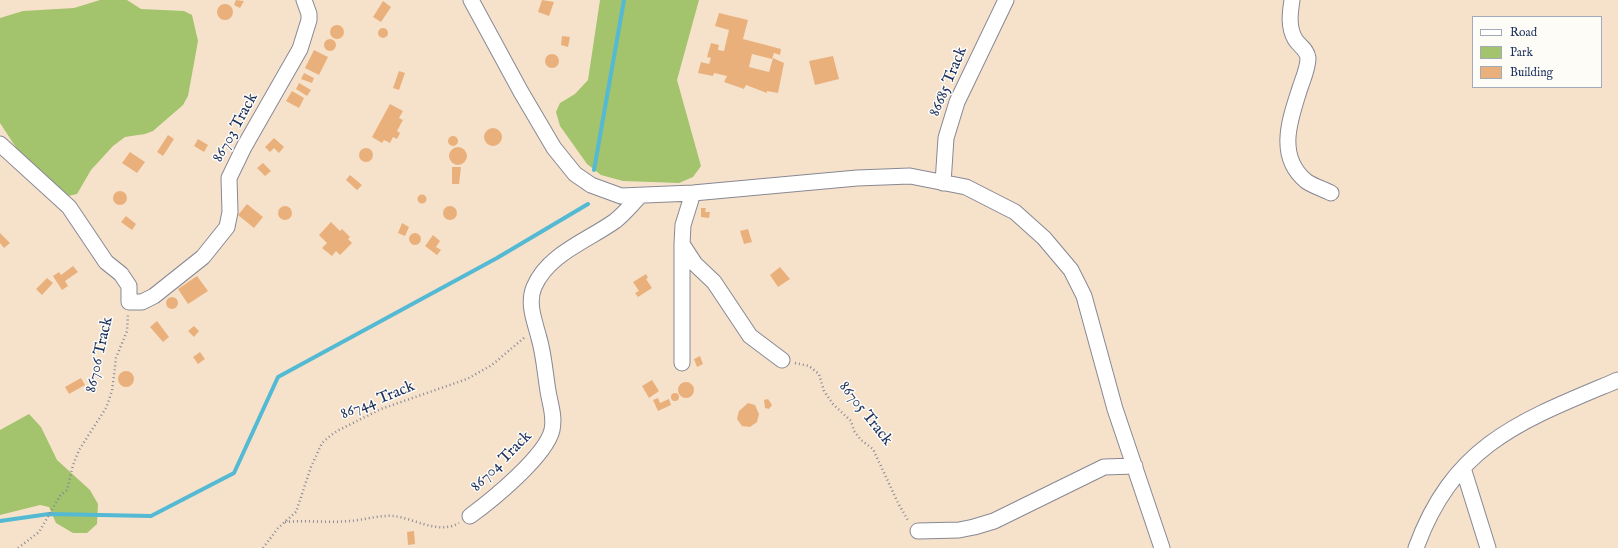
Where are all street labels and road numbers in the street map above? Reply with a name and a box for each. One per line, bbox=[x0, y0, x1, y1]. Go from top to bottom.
street label: 86685 Track bbox=[926, 44, 972, 120]
street label: 86703 Track bbox=[209, 90, 263, 166]
street label: 86706 Track bbox=[82, 315, 118, 395]
street label: 86744 Track bbox=[338, 377, 418, 425]
street label: 86705 Track bbox=[834, 378, 896, 450]
street label: 86704 Track bbox=[468, 428, 536, 496]

